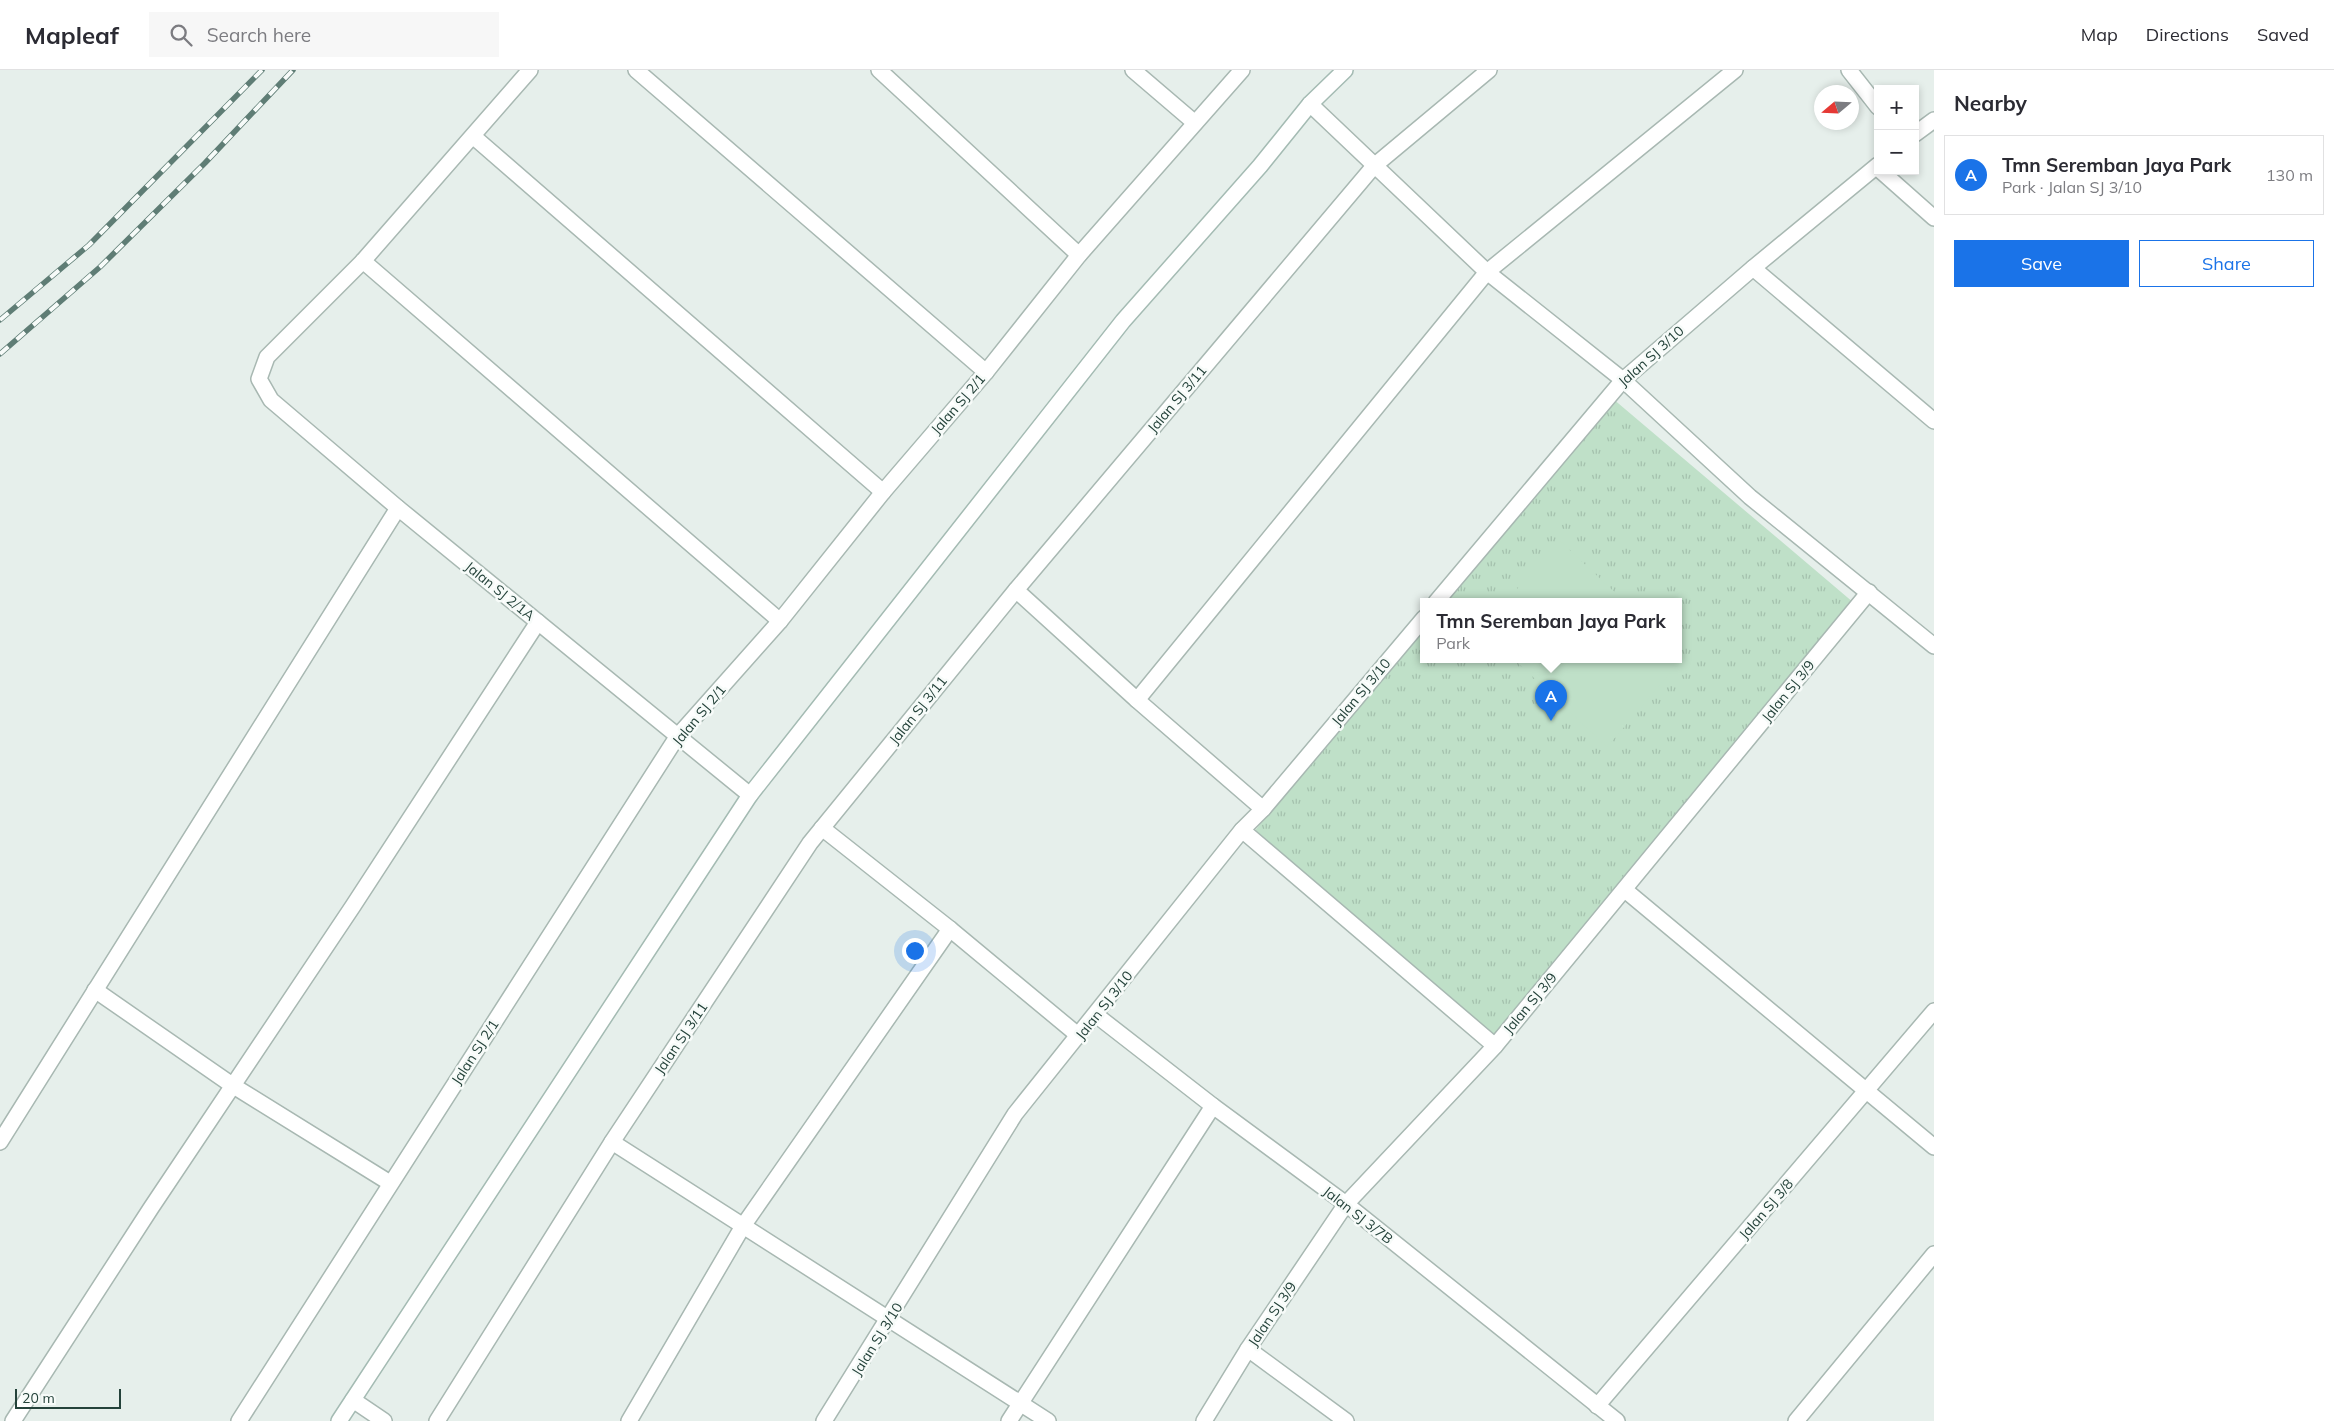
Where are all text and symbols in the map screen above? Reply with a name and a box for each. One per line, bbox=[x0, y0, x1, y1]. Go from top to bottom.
search box bbox=[149, 12, 499, 57]
text: Mapleaf bbox=[25, 20, 119, 50]
icon: search bbox=[167, 21, 195, 49]
text: Search here bbox=[207, 23, 311, 47]
text: Map bbox=[2081, 23, 2118, 46]
text: Directions bbox=[2146, 23, 2229, 46]
text: Saved bbox=[2257, 23, 2309, 46]
north arrow bbox=[1814, 85, 1859, 130]
map controls bbox=[1874, 85, 1919, 175]
button: + bbox=[1874, 85, 1919, 130]
text: Nearby bbox=[1954, 90, 2027, 116]
button: − bbox=[1874, 130, 1919, 175]
text: Tmn Seremban Jaya Park bbox=[2002, 153, 2231, 177]
text: A bbox=[1965, 165, 1977, 185]
text: 130 m bbox=[2266, 165, 2313, 185]
text: Park · Jalan SJ 3/10 bbox=[2002, 177, 2142, 197]
button: Save bbox=[1954, 240, 2129, 287]
button: Share bbox=[2139, 240, 2314, 287]
street label: Jalan SJ 3/10 bbox=[1614, 322, 1688, 390]
street label: Jalan SJ 3/11 bbox=[1144, 362, 1210, 436]
street label: Jalan SJ 2/1 bbox=[927, 370, 989, 438]
street label: Jalan SJ 2/1A bbox=[461, 557, 539, 625]
popup bbox=[1420, 598, 1682, 663]
text: Tmn Seremban Jaya Park bbox=[1436, 609, 1666, 633]
text: Park bbox=[1436, 633, 1470, 653]
street label: Jalan SJ 3/10 bbox=[1328, 655, 1394, 729]
street label: Jalan SJ 3/9 bbox=[1758, 656, 1818, 726]
street label: Jalan SJ 3/11 bbox=[885, 672, 951, 748]
pin: A bbox=[1535, 680, 1567, 721]
street label: Jalan SJ 2/1 bbox=[668, 681, 730, 749]
your location bbox=[902, 938, 928, 964]
street label: Jalan SJ 3/10 bbox=[1071, 967, 1137, 1043]
street label: Jalan SJ 3/9 bbox=[1499, 969, 1561, 1037]
street label: Jalan SJ 3/11 bbox=[650, 999, 712, 1077]
street label: Jalan SJ 2/1 bbox=[447, 1016, 503, 1088]
street label: Jalan SJ 3/8 bbox=[1735, 1175, 1797, 1243]
street label: Jalan SJ 3/7B bbox=[1319, 1182, 1397, 1248]
street label: Jalan SJ 3/9 bbox=[1244, 1278, 1300, 1350]
street label: Jalan SJ 3/10 bbox=[847, 1299, 907, 1379]
scale bar bbox=[15, 1386, 121, 1409]
text: 20 m bbox=[22, 1389, 55, 1407]

